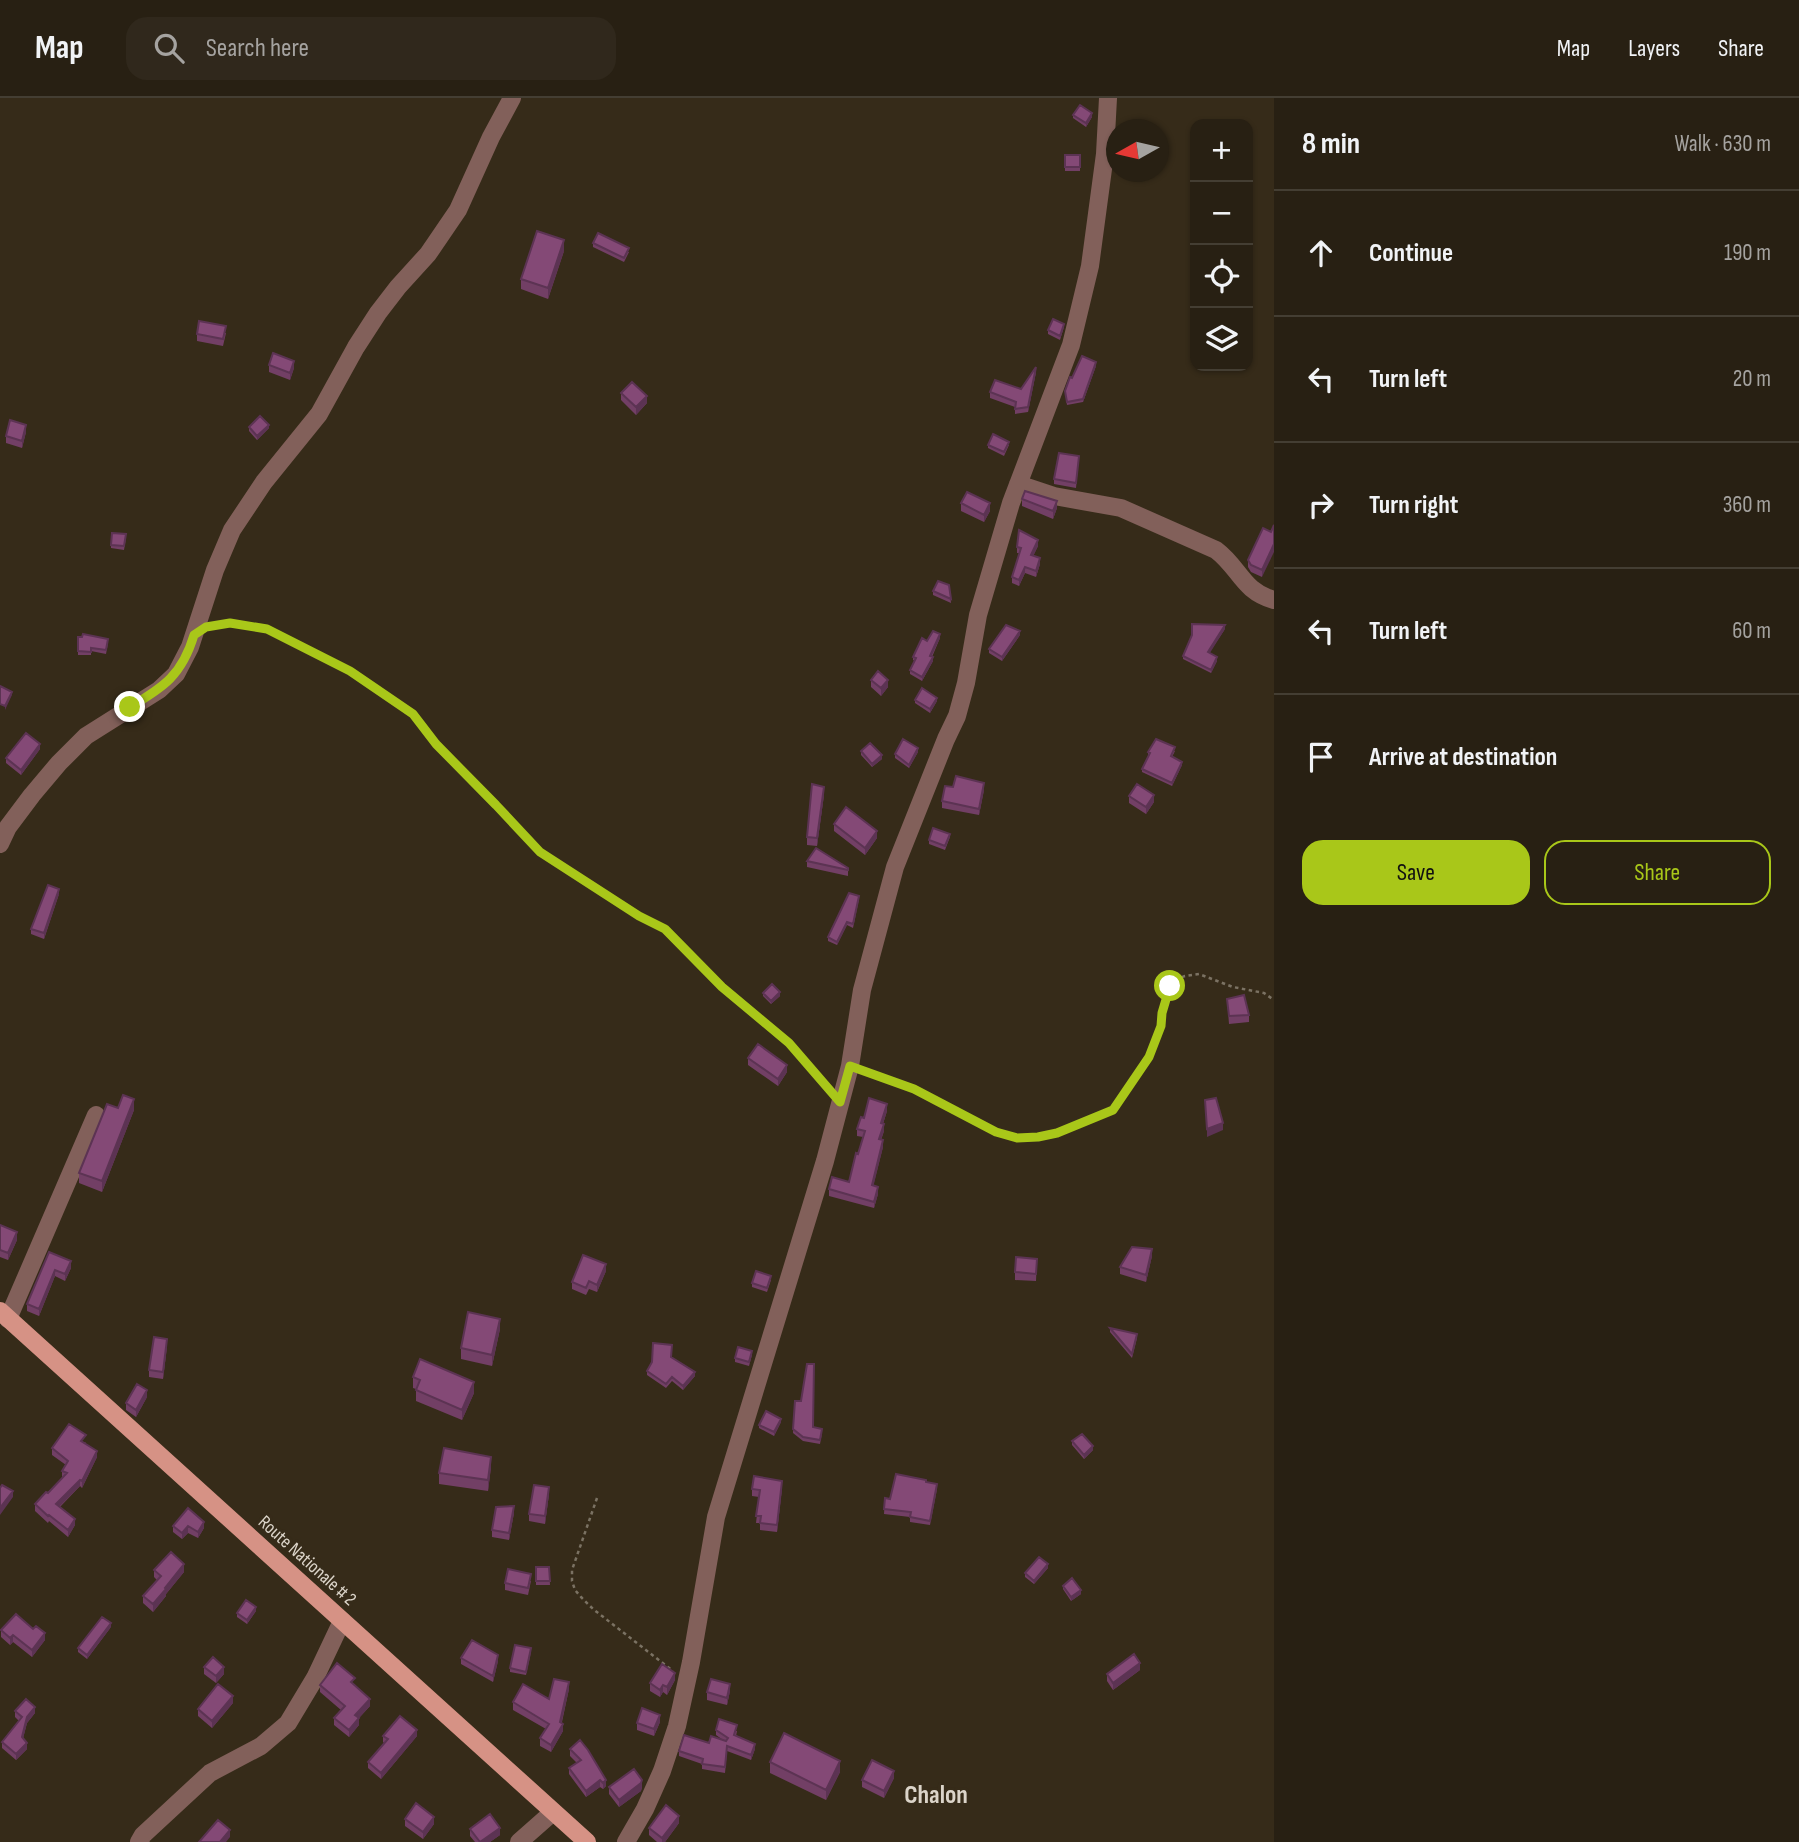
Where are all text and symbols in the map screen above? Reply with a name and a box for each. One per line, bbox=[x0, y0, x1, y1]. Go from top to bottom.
search box bbox=[126, 17, 616, 80]
text: Map bbox=[35, 28, 84, 68]
icon: search bbox=[150, 29, 188, 67]
text: Search here bbox=[206, 33, 309, 64]
text: Map bbox=[1557, 34, 1590, 63]
text: Layers bbox=[1628, 34, 1680, 63]
text: Share bbox=[1718, 34, 1764, 63]
north arrow bbox=[1106, 119, 1169, 182]
map controls bbox=[1190, 119, 1253, 371]
button: + bbox=[1190, 119, 1253, 182]
text: 8 min bbox=[1302, 126, 1360, 162]
text: Walk · 630 m bbox=[1674, 130, 1771, 158]
button: − bbox=[1190, 182, 1253, 245]
icon: ahead bbox=[1302, 234, 1340, 272]
text: Continue bbox=[1369, 238, 1453, 269]
text: 190 m bbox=[1724, 239, 1771, 267]
button: locate bbox=[1190, 245, 1253, 308]
button: layers bbox=[1190, 308, 1253, 371]
icon: left bbox=[1302, 360, 1340, 398]
text: Turn left bbox=[1369, 364, 1447, 395]
text: 20 m bbox=[1733, 365, 1771, 393]
icon: right bbox=[1302, 486, 1340, 524]
text: Turn right bbox=[1369, 490, 1458, 521]
text: 360 m bbox=[1723, 491, 1771, 519]
icon: left bbox=[1302, 612, 1340, 650]
text: Turn left bbox=[1369, 616, 1447, 647]
text: 60 m bbox=[1732, 617, 1771, 645]
route end bbox=[114, 691, 145, 722]
icon: arrive bbox=[1302, 738, 1340, 776]
text: Arrive at destination bbox=[1369, 742, 1557, 773]
button: Save bbox=[1302, 840, 1530, 905]
button: Share bbox=[1544, 840, 1771, 905]
route start bbox=[1154, 970, 1185, 1001]
street label: Route Nationale # 2 bbox=[253, 1511, 361, 1611]
district label: Chalon bbox=[904, 1780, 968, 1811]

